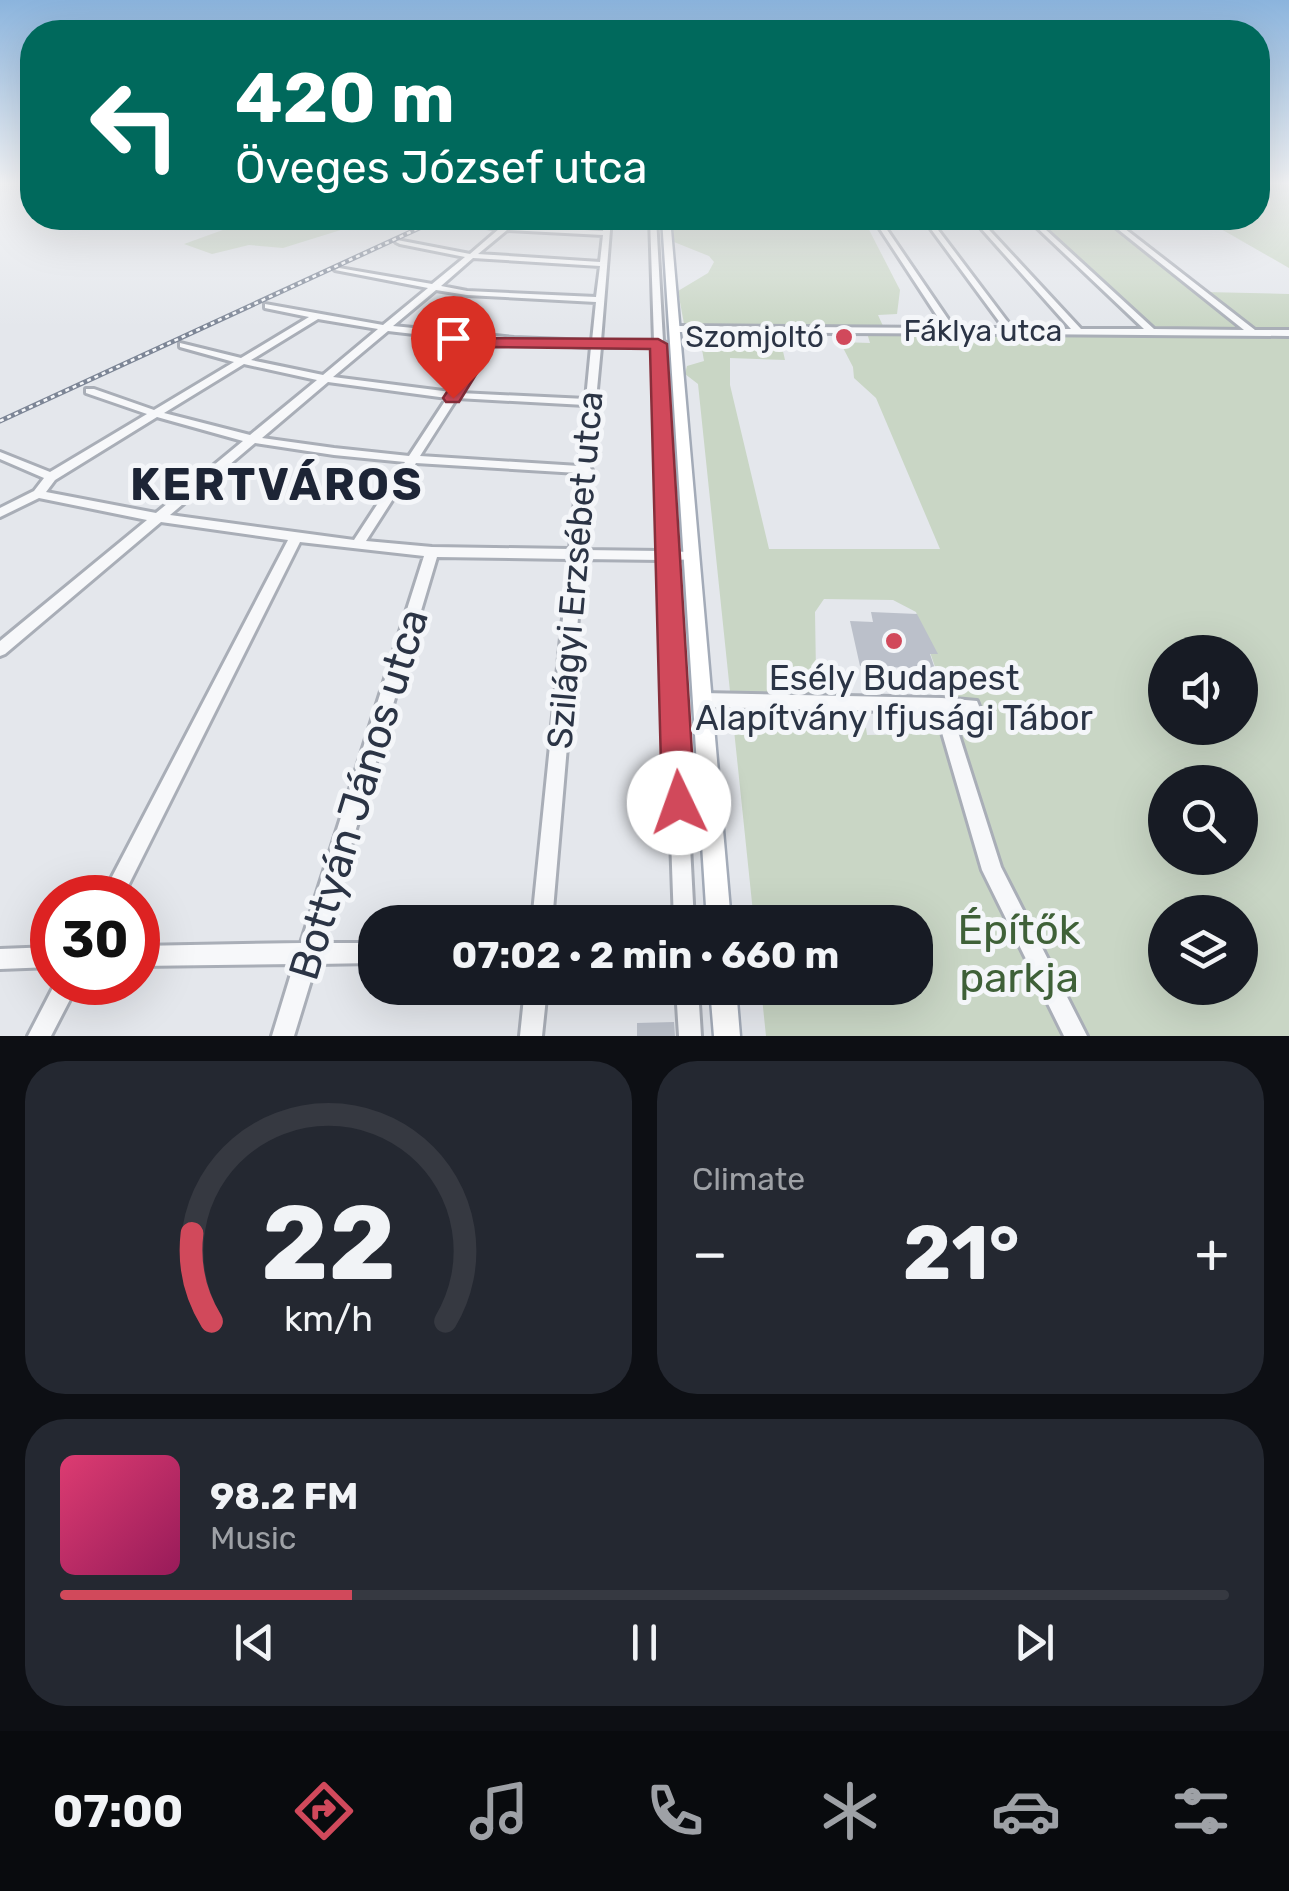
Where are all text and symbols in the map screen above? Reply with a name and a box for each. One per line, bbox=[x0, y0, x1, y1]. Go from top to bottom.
text: 420 m bbox=[235, 57, 455, 140]
icon: left bbox=[70, 60, 200, 190]
text: Öveges József utca bbox=[235, 141, 647, 194]
pin bbox=[411, 296, 496, 399]
icon: arrive bbox=[426, 311, 481, 366]
street label: Fáklya utca bbox=[904, 313, 1062, 349]
place label: Szomjoltó bbox=[685, 319, 824, 355]
marker: Szomjoltó bbox=[833, 326, 855, 348]
street label: Szilágyi Erzsébet utca bbox=[538, 389, 612, 751]
district label: KERTVÁROS bbox=[130, 458, 424, 511]
street label: Bottyán János utca bbox=[279, 603, 439, 986]
marker: Esély Budapest Alapítvány Ifjusági Tábor bbox=[883, 630, 905, 652]
map controls bbox=[1148, 635, 1258, 1005]
button: sound bbox=[1148, 635, 1258, 745]
place label: Esély Budapest Alapítvány Ifjusági Tábor bbox=[695, 657, 1093, 739]
position arrow bbox=[627, 751, 731, 855]
button: search bbox=[1148, 765, 1258, 875]
speed limit sign: 30 bbox=[30, 875, 160, 1005]
button: layers bbox=[1148, 895, 1258, 1005]
park label: Építők parkja bbox=[958, 905, 1081, 1003]
text: 07:02 · 2 min · 660 m bbox=[452, 932, 839, 978]
text: Climate bbox=[692, 1160, 805, 1198]
text: 22 bbox=[261, 1182, 396, 1305]
text: 21° bbox=[903, 1209, 1020, 1298]
text: − bbox=[692, 1221, 728, 1286]
text: + bbox=[1195, 1221, 1229, 1286]
text: km/h bbox=[284, 1298, 373, 1340]
text: 98.2 FM bbox=[210, 1473, 358, 1519]
text: Music bbox=[210, 1519, 296, 1557]
icon: previous bbox=[227, 1615, 282, 1670]
icon: pause bbox=[617, 1615, 672, 1670]
icon: next bbox=[1007, 1615, 1062, 1670]
icon: directions bbox=[289, 1776, 359, 1846]
icon: music bbox=[464, 1776, 534, 1846]
icon: phone bbox=[640, 1776, 710, 1846]
icon: climate bbox=[815, 1776, 885, 1846]
icon: car bbox=[991, 1776, 1061, 1846]
icon: filters bbox=[1166, 1776, 1236, 1846]
text: 07:00 bbox=[53, 1785, 183, 1838]

